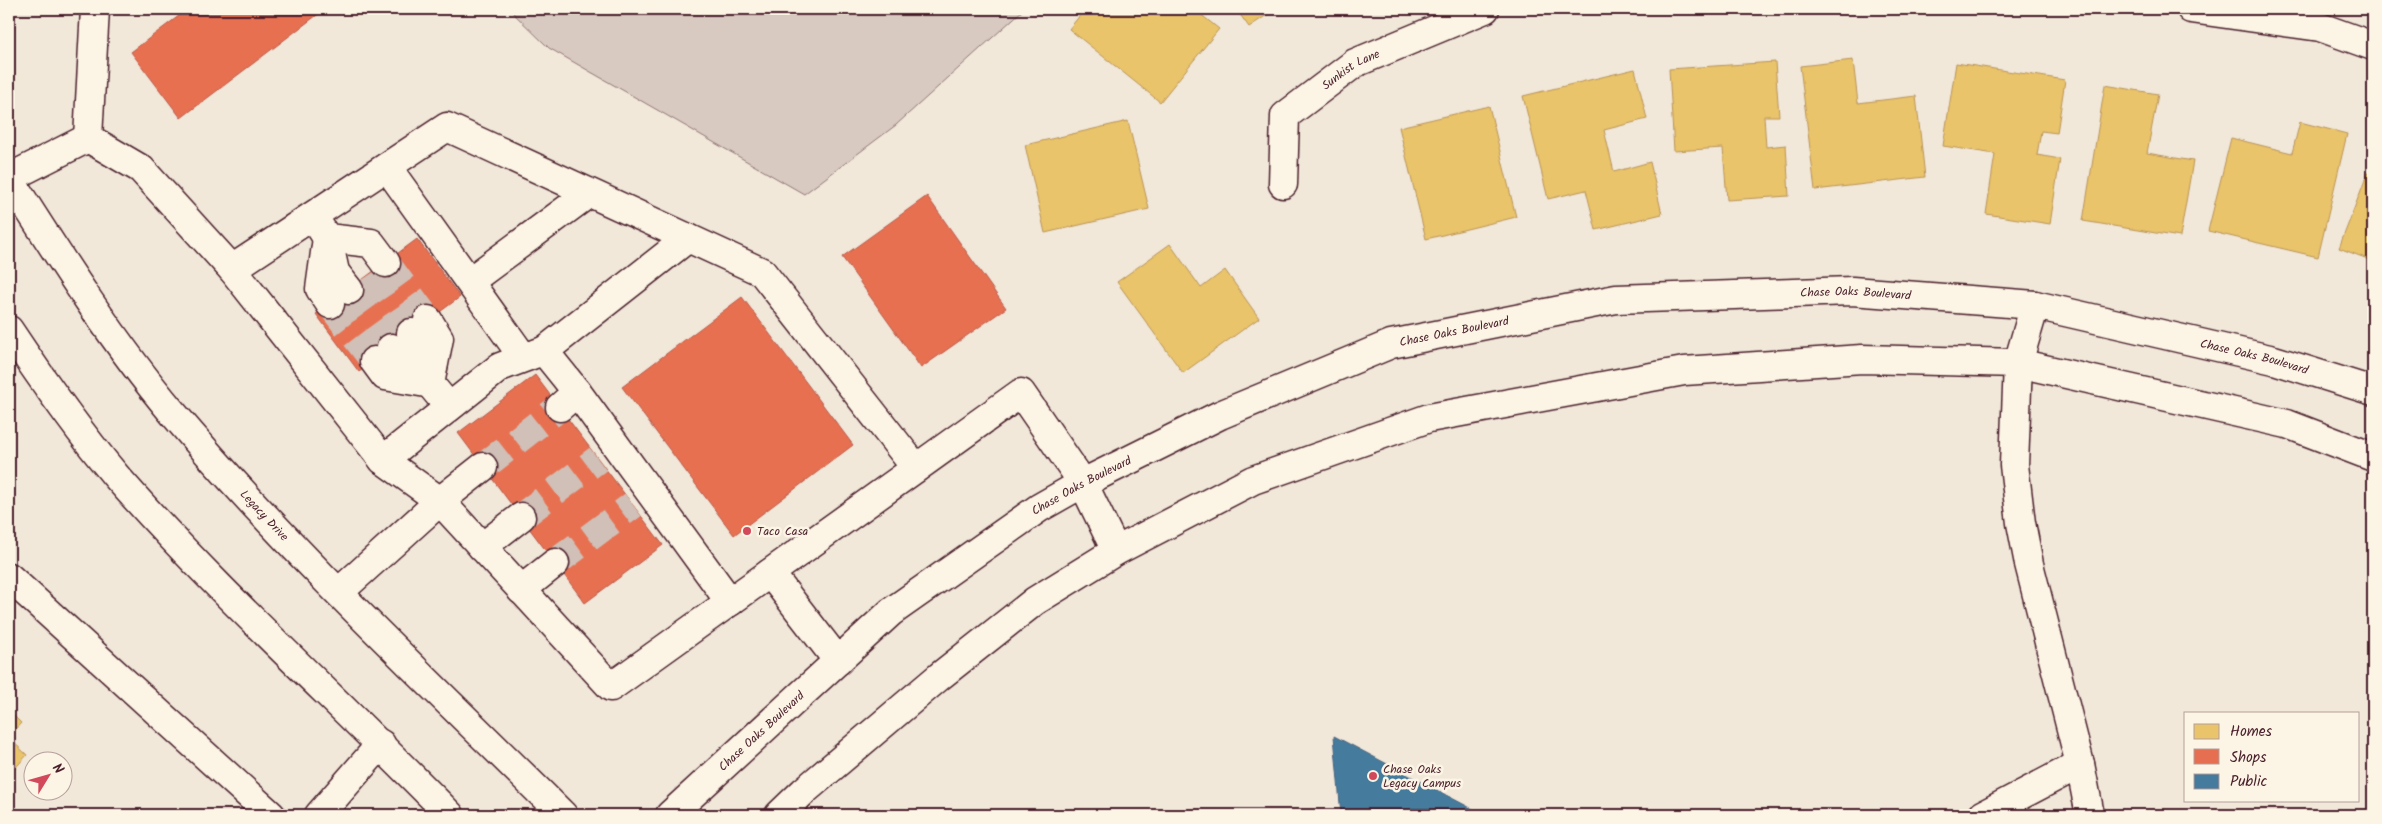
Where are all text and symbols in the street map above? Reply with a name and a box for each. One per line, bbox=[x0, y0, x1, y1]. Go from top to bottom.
street label: Sunkist Lane bbox=[1318, 44, 1383, 95]
street label: Chase Oaks Boulevard bbox=[1800, 281, 1913, 305]
street label: Chase Oaks Boulevard bbox=[1398, 311, 1511, 352]
street label: Chase Oaks Boulevard bbox=[2198, 334, 2312, 380]
street label: Chase Oaks Boulevard bbox=[1027, 450, 1136, 520]
street label: Legacy Drive bbox=[235, 485, 294, 546]
place label: Taco Casa bbox=[757, 522, 809, 541]
marker: Taco Casa bbox=[741, 525, 753, 537]
street label: Chase Oaks Boulevard bbox=[714, 686, 809, 776]
legend bbox=[2184, 712, 2360, 802]
text: Homes bbox=[2230, 720, 2273, 744]
text: Shops bbox=[2230, 746, 2267, 770]
north arrow bbox=[22, 752, 72, 802]
text: N bbox=[46, 759, 69, 779]
place label: Chase Oaks Legacy Campus bbox=[1383, 760, 1461, 793]
marker: Chase Oaks Legacy Campus bbox=[1367, 770, 1379, 782]
text: Public bbox=[2230, 770, 2267, 794]

